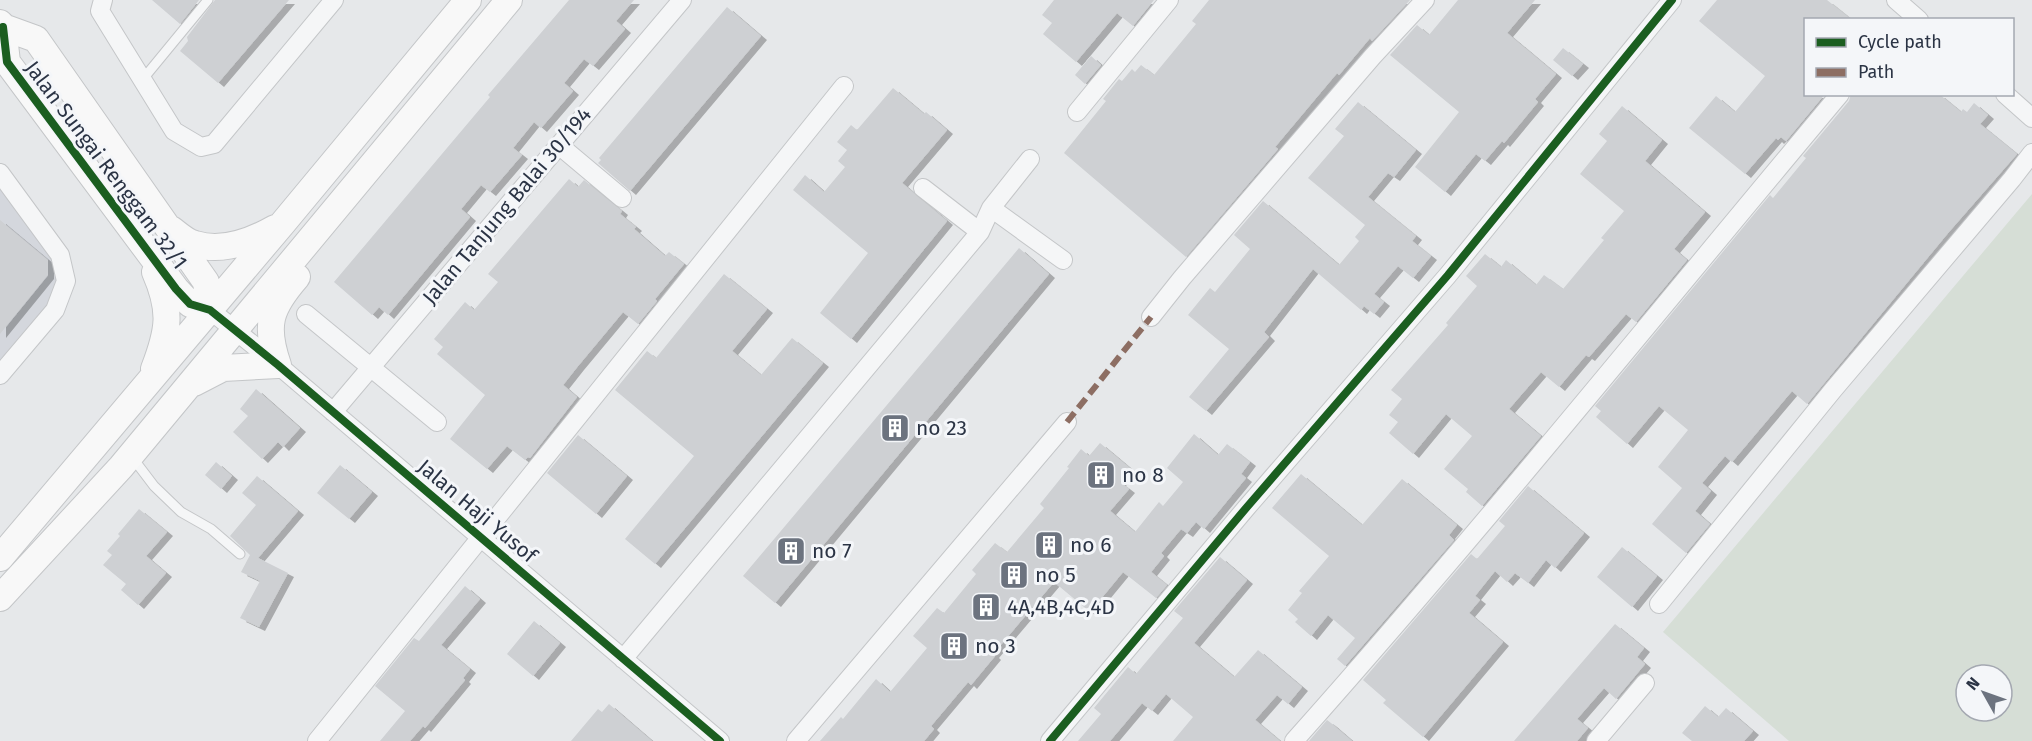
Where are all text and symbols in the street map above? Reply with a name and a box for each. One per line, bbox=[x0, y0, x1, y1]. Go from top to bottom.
legend bbox=[1804, 18, 2014, 96]
text: Cycle path bbox=[1858, 31, 1942, 53]
street label: Jalan Sungai Renggam 32/1 bbox=[19, 56, 193, 274]
text: Path bbox=[1858, 61, 1894, 83]
street label: Jalan Tanjung Balai 30/194 bbox=[417, 102, 597, 310]
building icon: no 23 bbox=[879, 412, 911, 444]
place label: no 23 bbox=[916, 415, 967, 441]
street label: Jalan Haji Yusof bbox=[412, 454, 543, 570]
building icon: no 8 bbox=[1085, 459, 1117, 491]
place label: no 8 bbox=[1122, 462, 1164, 488]
building icon: no 6 bbox=[1033, 529, 1065, 561]
place label: no 6 bbox=[1070, 532, 1111, 558]
building icon: no 7 bbox=[775, 535, 807, 567]
place label: no 7 bbox=[812, 538, 851, 564]
building icon: no 5 bbox=[998, 559, 1030, 591]
place label: no 5 bbox=[1035, 562, 1076, 588]
building icon: 4A,4B,4C,4D bbox=[970, 591, 1002, 623]
place label: 4A,4B,4C,4D bbox=[1007, 594, 1115, 620]
building icon: no 3 bbox=[938, 630, 970, 662]
place label: no 3 bbox=[975, 633, 1016, 659]
north arrow bbox=[1954, 663, 2014, 723]
text: N bbox=[1962, 674, 1984, 694]

